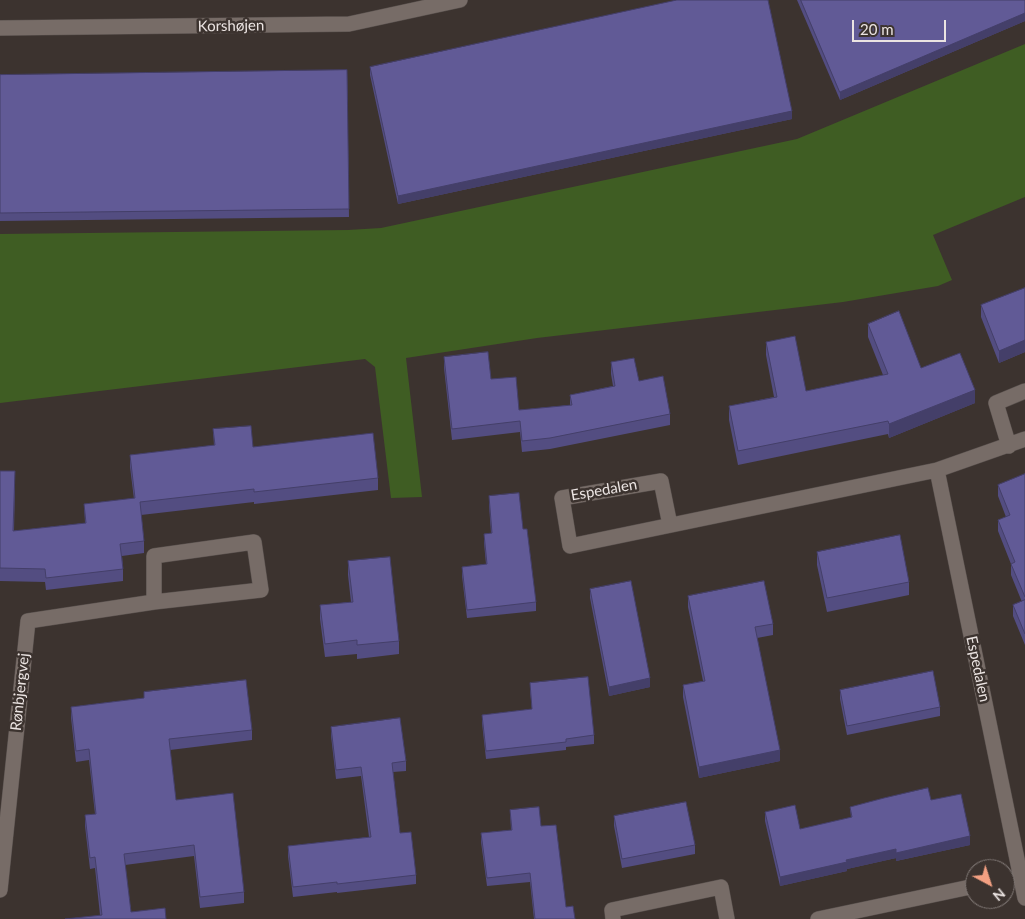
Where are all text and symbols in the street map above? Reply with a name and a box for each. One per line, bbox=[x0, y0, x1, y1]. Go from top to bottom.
scale bar bbox=[855, 10, 949, 42]
street label: Korshøjen bbox=[198, 16, 264, 36]
text: 20 m bbox=[860, 20, 894, 38]
street label: Espedalen bbox=[569, 475, 639, 505]
street label: Espedalen bbox=[962, 634, 994, 704]
street label: Rønbjergvej bbox=[7, 652, 33, 732]
north arrow bbox=[965, 859, 1015, 909]
text: N bbox=[990, 885, 1009, 905]

